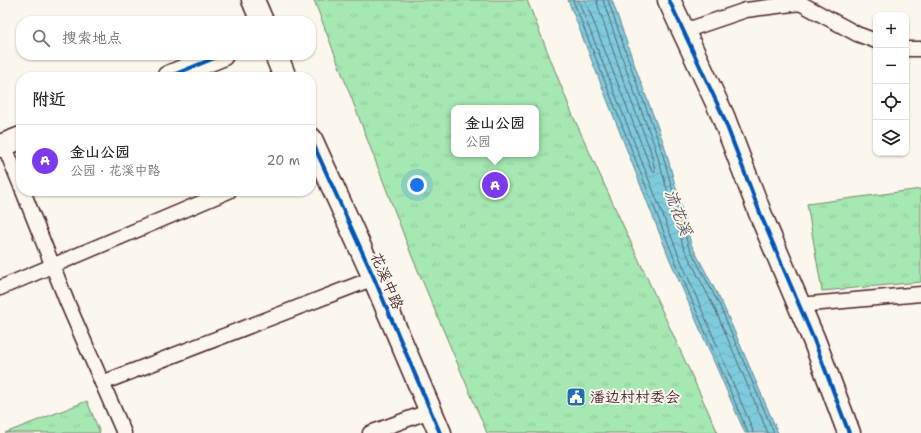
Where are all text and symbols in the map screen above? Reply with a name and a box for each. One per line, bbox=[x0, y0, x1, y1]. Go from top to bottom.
map controls bbox=[873, 12, 909, 156]
button: + bbox=[873, 12, 909, 48]
search box bbox=[16, 16, 316, 60]
icon: search bbox=[30, 27, 52, 49]
text: 搜索地点 bbox=[62, 28, 122, 48]
button: − bbox=[873, 48, 909, 84]
button: locate bbox=[873, 84, 909, 120]
text: 附近 bbox=[32, 88, 66, 110]
popup bbox=[451, 105, 539, 157]
text: 金山公园 bbox=[465, 113, 525, 133]
button: layers bbox=[873, 120, 909, 156]
text: 公园 bbox=[465, 133, 491, 150]
text: 金山公园 bbox=[70, 142, 130, 162]
text: A bbox=[40, 152, 50, 169]
text: 20 m bbox=[267, 152, 300, 169]
text: 公园 · 花溪中路 bbox=[70, 162, 161, 179]
pin: A bbox=[482, 170, 508, 200]
your location bbox=[407, 175, 427, 195]
water label: 流花溪 bbox=[660, 186, 697, 239]
street label: 花溪中路 bbox=[366, 249, 408, 313]
public building icon: 潘边村村委会 bbox=[565, 386, 587, 408]
place label: 潘边村村委会 bbox=[590, 387, 680, 407]

